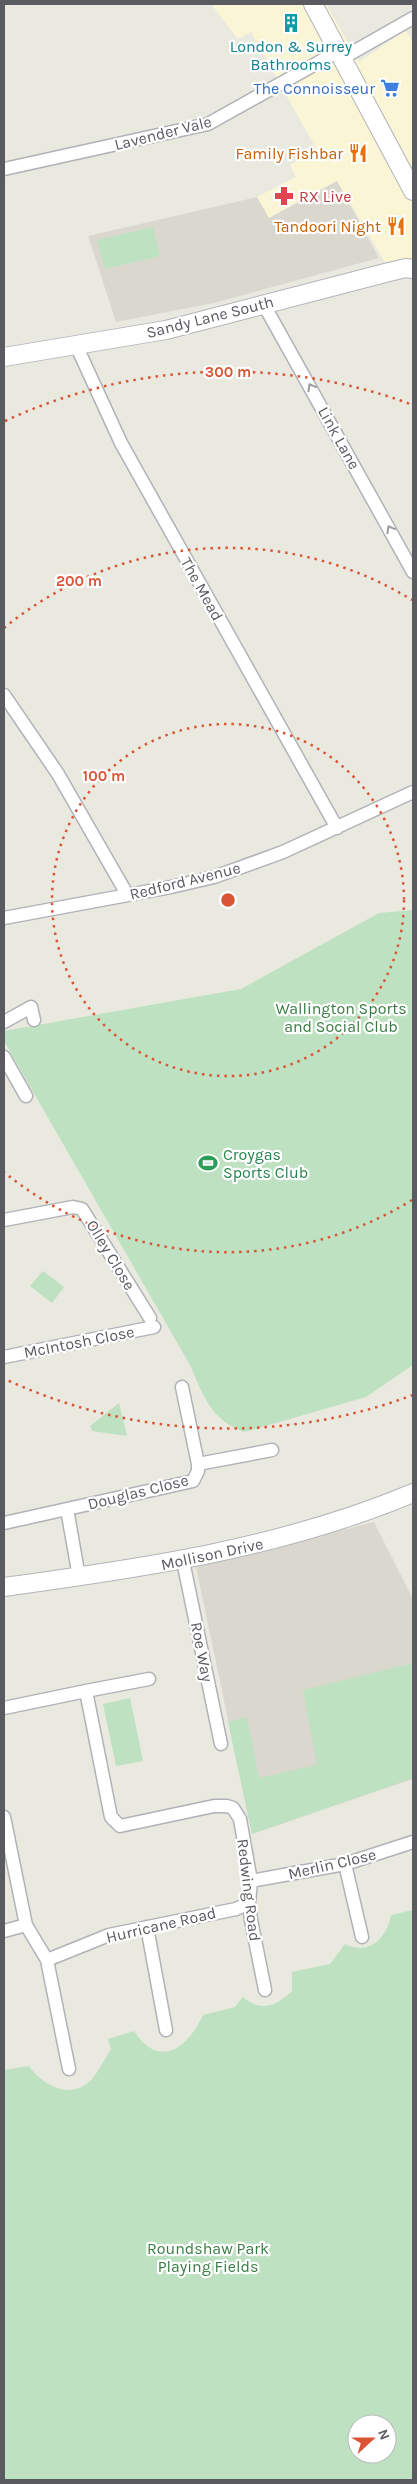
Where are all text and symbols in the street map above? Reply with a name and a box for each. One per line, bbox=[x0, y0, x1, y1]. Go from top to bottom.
building icon: London & Surrey Bathrooms bbox=[280, 12, 302, 34]
place label: London & Surrey Bathrooms bbox=[230, 37, 353, 74]
supermarket icon: The Connoisseur bbox=[379, 77, 401, 99]
place label: The Connoisseur bbox=[253, 79, 375, 98]
street label: Lavender Vale bbox=[112, 112, 214, 154]
restaurant icon: Family Fishbar bbox=[347, 142, 369, 164]
place label: Family Fishbar bbox=[235, 144, 343, 163]
pharmacy icon: RX Live bbox=[273, 185, 295, 207]
place label: RX Live bbox=[299, 187, 351, 206]
restaurant icon: Tandoori Night bbox=[385, 215, 407, 237]
place label: Tandoori Night bbox=[274, 217, 381, 236]
street label: Sandy Lane South bbox=[144, 292, 276, 342]
text: 300 m bbox=[205, 363, 251, 381]
one-way arrow bbox=[307, 384, 317, 393]
street label: Link Lane bbox=[314, 403, 364, 473]
one-way arrow bbox=[386, 526, 396, 535]
street label: The Mead bbox=[177, 554, 227, 624]
text: 200 m bbox=[56, 572, 102, 590]
text: 100 m bbox=[83, 767, 125, 785]
street label: Redford Avenue bbox=[128, 858, 242, 904]
centre of rings bbox=[219, 891, 237, 909]
park label: Wallington Sports and Social Club bbox=[275, 999, 407, 1036]
place label: Croygas Sports Club bbox=[223, 1145, 308, 1182]
sports icon: Croygas Sports Club bbox=[197, 1152, 219, 1174]
street label: Olley Close bbox=[83, 1216, 139, 1294]
street label: McIntosh Close bbox=[22, 1322, 136, 1362]
street label: Douglas Close bbox=[86, 1470, 190, 1514]
street label: Mollison Drive bbox=[159, 1534, 265, 1574]
street label: Roe Way bbox=[187, 1620, 217, 1684]
street label: Redwing Road bbox=[233, 1838, 265, 1942]
street label: Merlin Close bbox=[286, 1845, 378, 1883]
street label: Hurricane Road bbox=[104, 1903, 218, 1947]
park label: Roundshaw Park Playing Fields bbox=[147, 2239, 269, 2276]
north arrow bbox=[347, 2414, 397, 2464]
text: N bbox=[374, 2427, 393, 2442]

